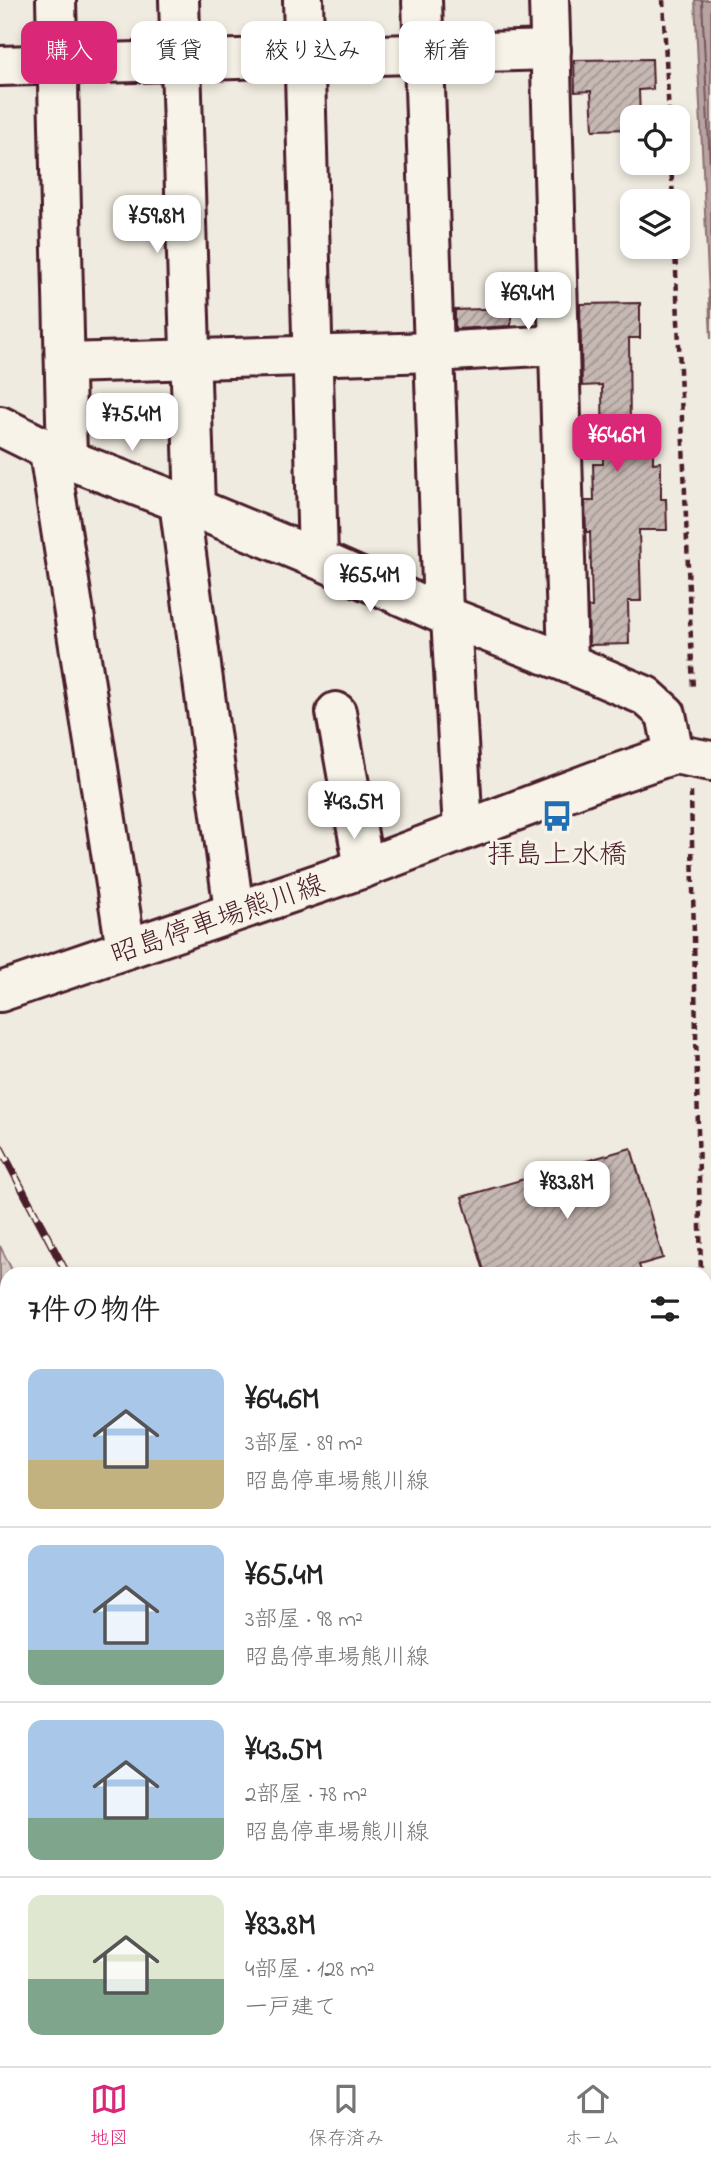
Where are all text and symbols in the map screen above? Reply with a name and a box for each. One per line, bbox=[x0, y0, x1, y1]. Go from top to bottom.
chip: 購入 bbox=[21, 21, 117, 84]
chip: 賃貸 bbox=[131, 21, 227, 84]
chip: 絞り込み bbox=[241, 21, 385, 84]
chip: 新着 bbox=[399, 21, 495, 84]
map controls bbox=[620, 105, 690, 259]
button: locate bbox=[620, 105, 690, 175]
button: layers bbox=[620, 189, 690, 259]
pin: ¥59.8M bbox=[100, 196, 214, 255]
text: ¥59.8M bbox=[129, 201, 185, 234]
pin: ¥69.4M bbox=[471, 272, 585, 332]
text: ¥69.4M bbox=[501, 278, 555, 311]
pin: ¥75.4M bbox=[75, 393, 189, 453]
text: ¥75.4M bbox=[102, 399, 162, 432]
pin: ¥64.6M bbox=[560, 414, 674, 474]
text: ¥64.6M bbox=[588, 420, 646, 453]
pin: ¥65.4M bbox=[313, 554, 427, 614]
text: ¥65.4M bbox=[340, 560, 400, 593]
pin: ¥43.5M bbox=[297, 782, 411, 841]
text: ¥43.5M bbox=[324, 787, 384, 820]
bus stop icon: 拝島上水橋 bbox=[540, 799, 574, 833]
place label: 拝島上水橋 bbox=[487, 836, 627, 877]
street label: 昭島停車場熊川線 bbox=[106, 865, 331, 977]
pin: ¥83.8M bbox=[510, 1162, 624, 1221]
text: ¥83.8M bbox=[540, 1167, 594, 1200]
text: 7件の物件 bbox=[28, 1290, 160, 1334]
icon: filters bbox=[646, 1290, 684, 1328]
text: ¥64.6M bbox=[245, 1379, 320, 1423]
icon: home bbox=[84, 1397, 168, 1481]
text: 3部屋 · 89 m² bbox=[245, 1428, 363, 1461]
text: 昭島停車場熊川線 bbox=[245, 1466, 429, 1499]
text: ¥65.4M bbox=[245, 1555, 324, 1599]
icon: home bbox=[84, 1573, 168, 1657]
text: 3部屋 · 98 m² bbox=[245, 1604, 363, 1637]
text: 昭島停車場熊川線 bbox=[245, 1642, 429, 1675]
text: ¥43.5M bbox=[245, 1730, 323, 1774]
icon: home bbox=[84, 1748, 168, 1832]
text: 2部屋 · 78 m² bbox=[245, 1779, 367, 1812]
text: 昭島停車場熊川線 bbox=[245, 1817, 429, 1850]
text: ¥83.8M bbox=[245, 1905, 316, 1949]
icon: home bbox=[84, 1923, 168, 2007]
text: 4部屋 · 128 m² bbox=[245, 1954, 375, 1987]
text: 一戸建て bbox=[245, 1992, 337, 2025]
tab: 地図 bbox=[90, 2080, 128, 2153]
tab: 保存済み bbox=[308, 2080, 384, 2153]
tab: ホーム bbox=[565, 2080, 621, 2153]

